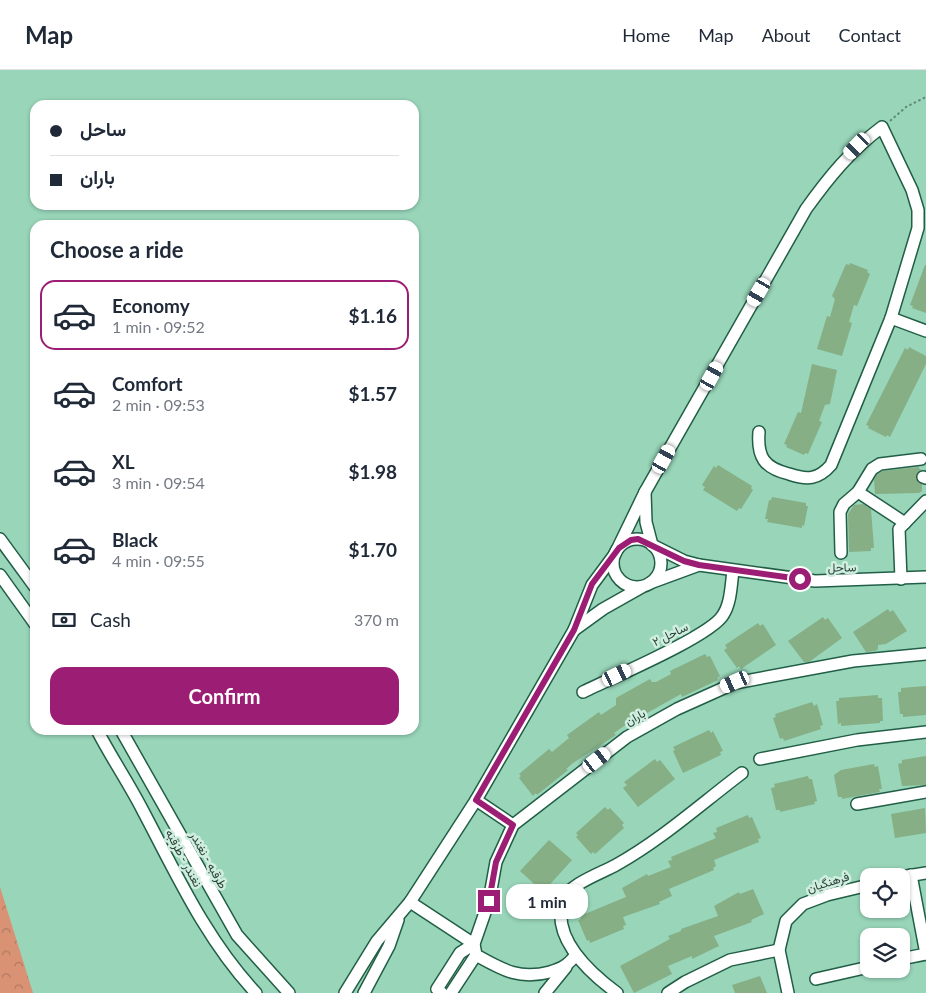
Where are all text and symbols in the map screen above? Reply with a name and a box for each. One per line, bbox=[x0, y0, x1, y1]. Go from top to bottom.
text: Map bbox=[25, 20, 73, 49]
text: Home bbox=[622, 24, 670, 46]
text: Map bbox=[698, 24, 734, 46]
text: About bbox=[762, 24, 811, 46]
text: Contact bbox=[839, 24, 901, 46]
text: ساحل bbox=[80, 117, 126, 140]
car bbox=[841, 130, 872, 162]
text: باران bbox=[80, 165, 115, 188]
text: Choose a ride bbox=[50, 236, 184, 263]
car bbox=[745, 275, 772, 309]
icon: car bbox=[52, 293, 97, 338]
text: Economy bbox=[112, 294, 190, 317]
text: $1.16 bbox=[348, 304, 397, 327]
text: 1 min · 09:52 bbox=[112, 317, 205, 336]
car bbox=[698, 359, 725, 393]
icon: car bbox=[52, 371, 97, 416]
text: Comfort bbox=[112, 372, 183, 395]
text: $1.57 bbox=[348, 382, 397, 405]
text: 2 min · 09:53 bbox=[112, 395, 205, 414]
car bbox=[650, 442, 677, 476]
icon: car bbox=[52, 449, 97, 494]
text: XL bbox=[112, 450, 135, 473]
text: $1.98 bbox=[348, 460, 397, 483]
text: 3 min · 09:54 bbox=[112, 473, 205, 492]
icon: car bbox=[52, 527, 97, 572]
text: Black bbox=[112, 528, 158, 551]
text: $1.70 bbox=[348, 538, 397, 561]
text: 4 min · 09:55 bbox=[112, 551, 205, 570]
street label: ساحل bbox=[828, 559, 856, 576]
route start bbox=[789, 568, 811, 590]
icon: cash bbox=[50, 606, 78, 634]
text: Cash bbox=[90, 608, 131, 631]
text: 370 m bbox=[354, 610, 399, 629]
street label: ساحل ۲ bbox=[650, 619, 691, 650]
car bbox=[600, 662, 633, 688]
button: Confirm bbox=[50, 667, 399, 725]
car bbox=[718, 669, 751, 695]
street label: باران bbox=[622, 705, 648, 729]
car bbox=[580, 745, 613, 775]
street label: نغندر - طرقبه bbox=[162, 827, 205, 890]
street label: طرقبه - نغندر bbox=[186, 828, 231, 892]
street label: فرهنگیان bbox=[805, 868, 851, 896]
map controls bbox=[860, 868, 910, 978]
button: locate bbox=[860, 868, 910, 918]
callout: 1 min bbox=[506, 884, 589, 918]
route end bbox=[478, 890, 500, 912]
text: 1 min bbox=[527, 892, 567, 911]
button: layers bbox=[860, 928, 910, 978]

